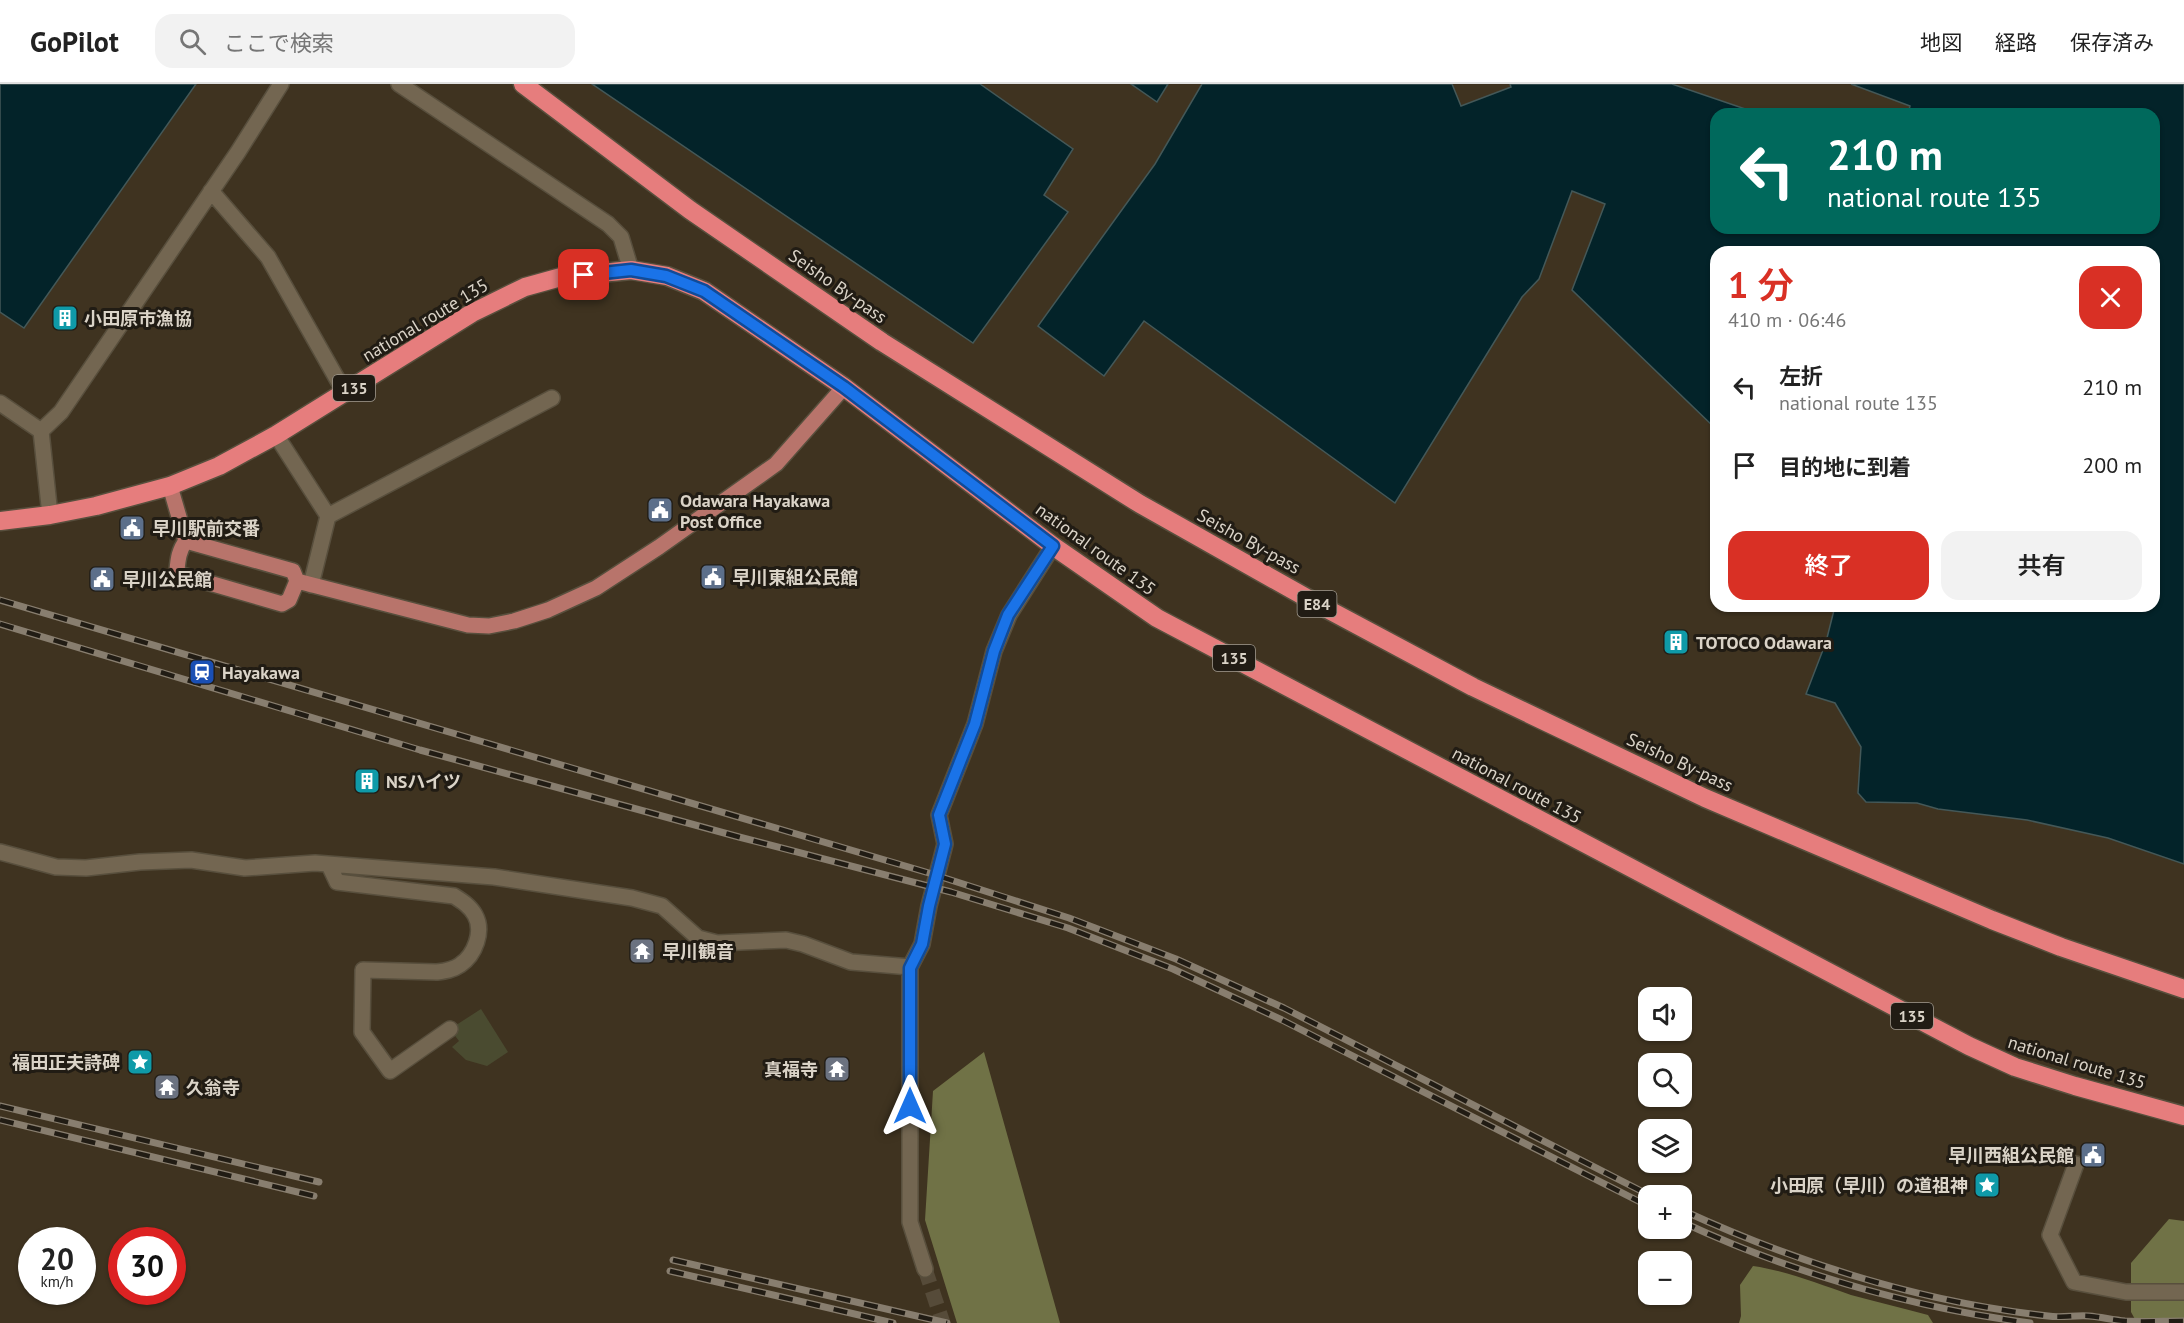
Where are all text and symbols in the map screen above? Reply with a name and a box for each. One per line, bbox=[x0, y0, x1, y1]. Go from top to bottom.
search box bbox=[155, 14, 575, 68]
text: GoPilot bbox=[30, 23, 119, 60]
icon: search bbox=[176, 25, 209, 58]
text: ここで検索 bbox=[224, 29, 334, 57]
text: 地図 bbox=[1920, 29, 1962, 56]
text: 経路 bbox=[1995, 29, 2037, 56]
text: 保存済み bbox=[2070, 29, 2154, 56]
text: 210 m bbox=[1827, 127, 1943, 182]
icon: left bbox=[1728, 132, 1806, 210]
text: national route 135 bbox=[1827, 180, 2041, 214]
street label: Seisho By-pass bbox=[784, 244, 892, 328]
pin bbox=[558, 249, 609, 300]
icon: arrive bbox=[567, 258, 600, 291]
text: 1 分 bbox=[1728, 261, 1794, 308]
button: close bbox=[2079, 266, 2142, 329]
street label: national route 135 bbox=[358, 273, 492, 367]
building icon: 小田原市漁協 bbox=[50, 303, 80, 333]
place label: 小田原市漁協 bbox=[84, 307, 192, 330]
text: 410 m · 06:46 bbox=[1728, 307, 1846, 333]
text: 左折 bbox=[1779, 362, 1823, 390]
icon: left bbox=[1728, 371, 1761, 404]
text: 210 m bbox=[2082, 373, 2142, 401]
road number: 135 bbox=[333, 375, 375, 401]
text: national route 135 bbox=[1779, 390, 1938, 416]
icon: arrive bbox=[1728, 449, 1761, 482]
text: 200 m bbox=[2082, 451, 2142, 479]
text: 目的地に到着 bbox=[1779, 453, 1911, 481]
place label: Odawara Hayakawa Post Office bbox=[680, 489, 830, 533]
public building icon: Odawara Hayakawa Post Office bbox=[645, 495, 675, 525]
street label: national route 135 bbox=[1031, 498, 1161, 600]
street label: Seisho By-pass bbox=[1193, 503, 1305, 579]
public building icon: 早川駅前交番 bbox=[117, 513, 147, 543]
place label: 早川駅前交番 bbox=[152, 517, 260, 540]
button: 終了 bbox=[1728, 531, 1929, 600]
button: 共有 bbox=[1941, 531, 2142, 600]
public building icon: 早川東組公民館 bbox=[698, 562, 728, 592]
public building icon: 早川公民館 bbox=[87, 564, 117, 594]
place label: 早川東組公民館 bbox=[732, 566, 858, 589]
place label: 早川公民館 bbox=[122, 568, 212, 591]
road number: E84 bbox=[1298, 591, 1336, 617]
building icon: TOTOCO Odawara bbox=[1661, 627, 1691, 657]
place label: TOTOCO Odawara bbox=[1696, 631, 1832, 654]
road number: 135 bbox=[1213, 645, 1255, 671]
station icon: Hayakawa bbox=[187, 657, 217, 687]
place label: Hayakawa bbox=[222, 661, 300, 684]
street label: Seisho By-pass bbox=[1623, 727, 1737, 797]
street label: national route 135 bbox=[1448, 741, 1586, 829]
building icon: NSハイツ bbox=[352, 766, 382, 796]
place label: NSハイツ bbox=[386, 770, 461, 793]
temple icon: 早川観音 bbox=[627, 936, 657, 966]
place label: 早川観音 bbox=[662, 940, 734, 963]
map controls bbox=[1638, 987, 1692, 1305]
button: sound bbox=[1638, 987, 1692, 1041]
road number: 135 bbox=[1891, 1003, 1933, 1029]
street label: national route 135 bbox=[2005, 1030, 2149, 1094]
place icon: 福田正夫詩碑 bbox=[125, 1047, 155, 1077]
place label: 福田正夫詩碑 bbox=[12, 1051, 120, 1074]
button: search bbox=[1638, 1053, 1692, 1107]
temple icon: 真福寺 bbox=[822, 1054, 852, 1084]
place label: 真福寺 bbox=[764, 1058, 818, 1081]
temple icon: 久翁寺 bbox=[152, 1072, 182, 1102]
position arrow bbox=[878, 1074, 942, 1138]
place label: 久翁寺 bbox=[186, 1076, 240, 1099]
button: layers bbox=[1638, 1119, 1692, 1173]
public building icon: 早川西組公民館 bbox=[2078, 1140, 2108, 1170]
place label: 早川西組公民館 bbox=[1948, 1144, 2074, 1167]
place icon: 小田原（早川）の道祖神 bbox=[1972, 1170, 2002, 1200]
place label: 小田原（早川）の道祖神 bbox=[1770, 1174, 1968, 1197]
button: + bbox=[1638, 1185, 1692, 1239]
speed limit sign: 30 bbox=[108, 1227, 186, 1305]
text: 20 bbox=[40, 1239, 74, 1278]
button: − bbox=[1638, 1251, 1692, 1305]
text: km/h bbox=[41, 1272, 73, 1291]

